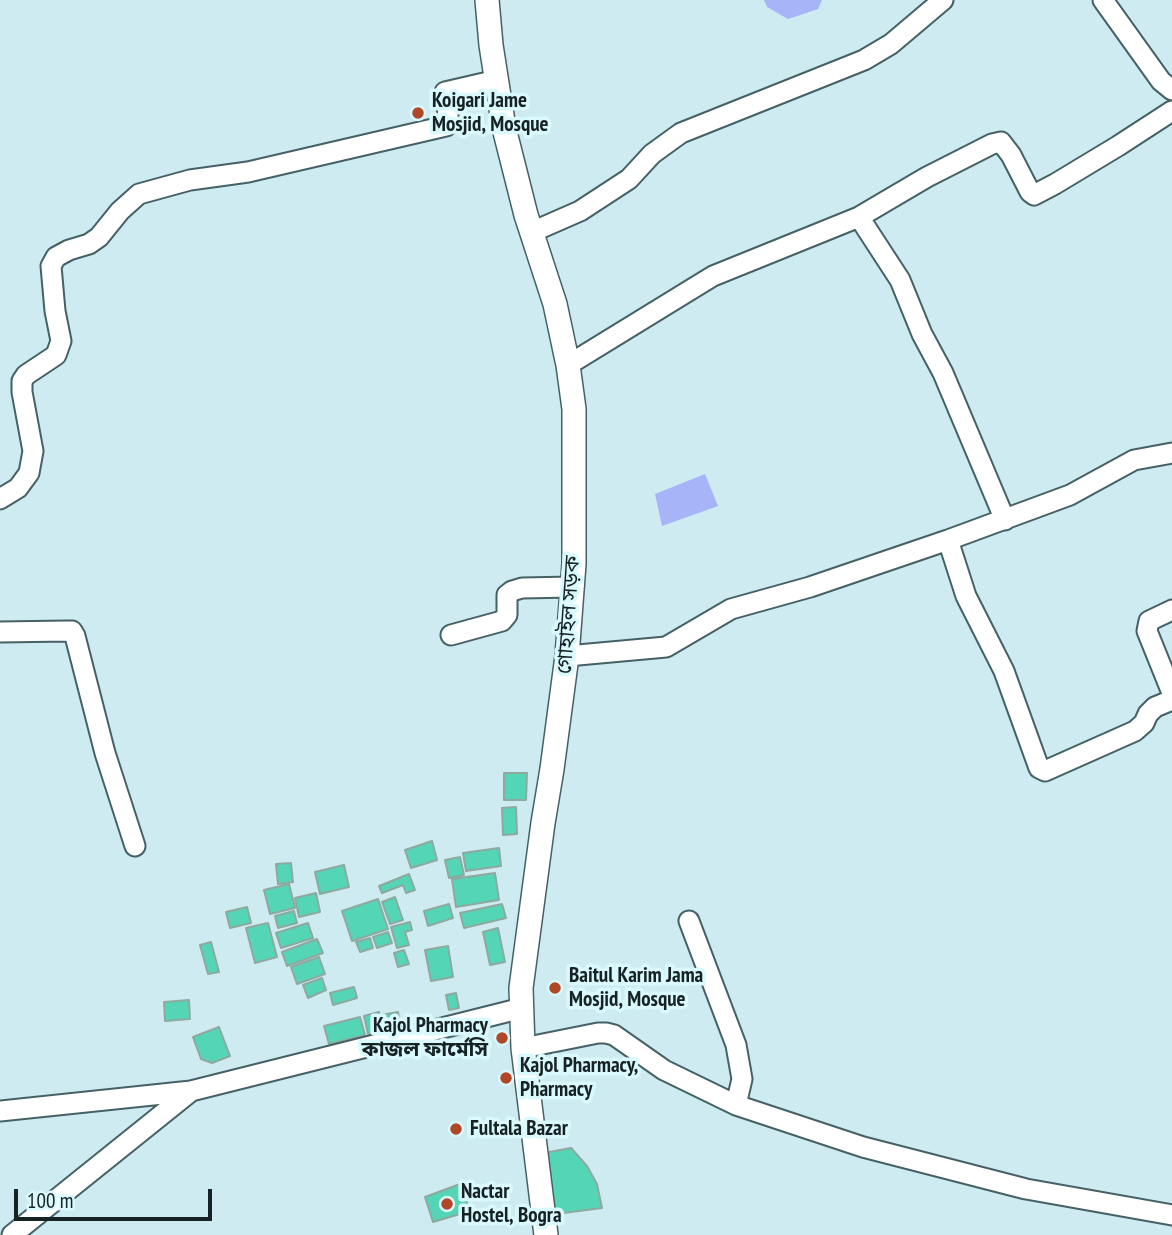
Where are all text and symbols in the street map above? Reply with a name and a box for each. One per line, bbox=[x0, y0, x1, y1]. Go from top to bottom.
place label: Koigari Jame Mosjid, Mosque bbox=[432, 88, 549, 138]
marker: Koigari Jame Mosjid, Mosque bbox=[410, 105, 426, 121]
street label: গোহাইল সড়ক bbox=[552, 555, 586, 675]
place label: Baitul Karim Jama Mosjid, Mosque bbox=[569, 963, 703, 1013]
marker: Baitul Karim Jama Mosjid, Mosque bbox=[547, 980, 563, 996]
place label: Kajol Pharmacy কাজল ফার্মেসি bbox=[362, 1013, 488, 1063]
marker: Kajol Pharmacy কাজল ফার্মেসি bbox=[494, 1030, 510, 1046]
place label: Kajol Pharmacy, Pharmacy bbox=[520, 1053, 638, 1103]
marker: Kajol Pharmacy, Pharmacy bbox=[498, 1070, 514, 1086]
place label: Fultala Bazar bbox=[470, 1116, 568, 1142]
marker: Fultala Bazar bbox=[448, 1121, 464, 1137]
scale bar bbox=[18, 1176, 215, 1220]
place label: Nactar Hostel, Bogra bbox=[461, 1179, 562, 1229]
text: 100 m bbox=[27, 1187, 73, 1214]
marker: Nactar Hostel, Bogra bbox=[439, 1196, 455, 1212]

